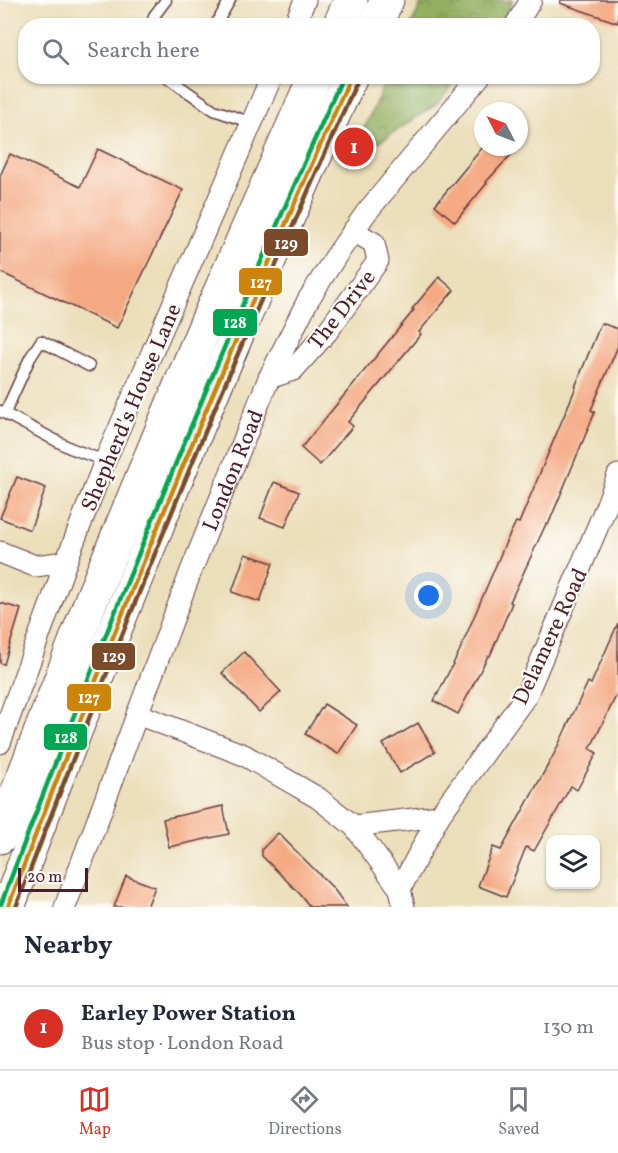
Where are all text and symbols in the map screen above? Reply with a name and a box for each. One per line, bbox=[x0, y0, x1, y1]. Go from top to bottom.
search box bbox=[18, 18, 600, 84]
icon: search bbox=[39, 35, 72, 68]
text: Search here bbox=[87, 36, 200, 67]
north arrow bbox=[474, 102, 528, 156]
pin: 1 bbox=[334, 124, 374, 170]
line badge: 129 bbox=[263, 228, 309, 257]
text: 129 bbox=[274, 234, 298, 256]
street label: The Drive bbox=[302, 264, 384, 357]
line badge: 127 bbox=[238, 267, 283, 296]
text: 127 bbox=[250, 273, 272, 295]
street label: Shepherd's House Lane bbox=[74, 299, 190, 517]
line badge: 128 bbox=[212, 308, 258, 337]
text: 128 bbox=[223, 313, 247, 335]
street label: London Road bbox=[196, 405, 273, 536]
street label: Delamere Road bbox=[506, 564, 597, 711]
your location bbox=[414, 581, 443, 610]
line badge: 129 bbox=[91, 642, 136, 671]
text: 129 bbox=[102, 647, 126, 669]
line badge: 127 bbox=[66, 683, 112, 712]
text: 127 bbox=[78, 688, 100, 710]
line badge: 128 bbox=[43, 723, 88, 751]
text: 128 bbox=[54, 728, 78, 750]
map controls bbox=[546, 835, 600, 889]
button: layers bbox=[546, 835, 600, 889]
scale bar bbox=[18, 865, 88, 892]
text: 20 m bbox=[27, 867, 62, 889]
text: Nearby bbox=[24, 928, 113, 964]
text: Earley Power Station bbox=[81, 999, 296, 1030]
text: 1 bbox=[39, 1014, 48, 1042]
text: 130 m bbox=[543, 1014, 594, 1042]
text: Bus stop · London Road bbox=[81, 1030, 284, 1058]
tab: Map bbox=[78, 1083, 111, 1141]
tab: Directions bbox=[268, 1083, 342, 1141]
tab: Saved bbox=[498, 1083, 540, 1141]

